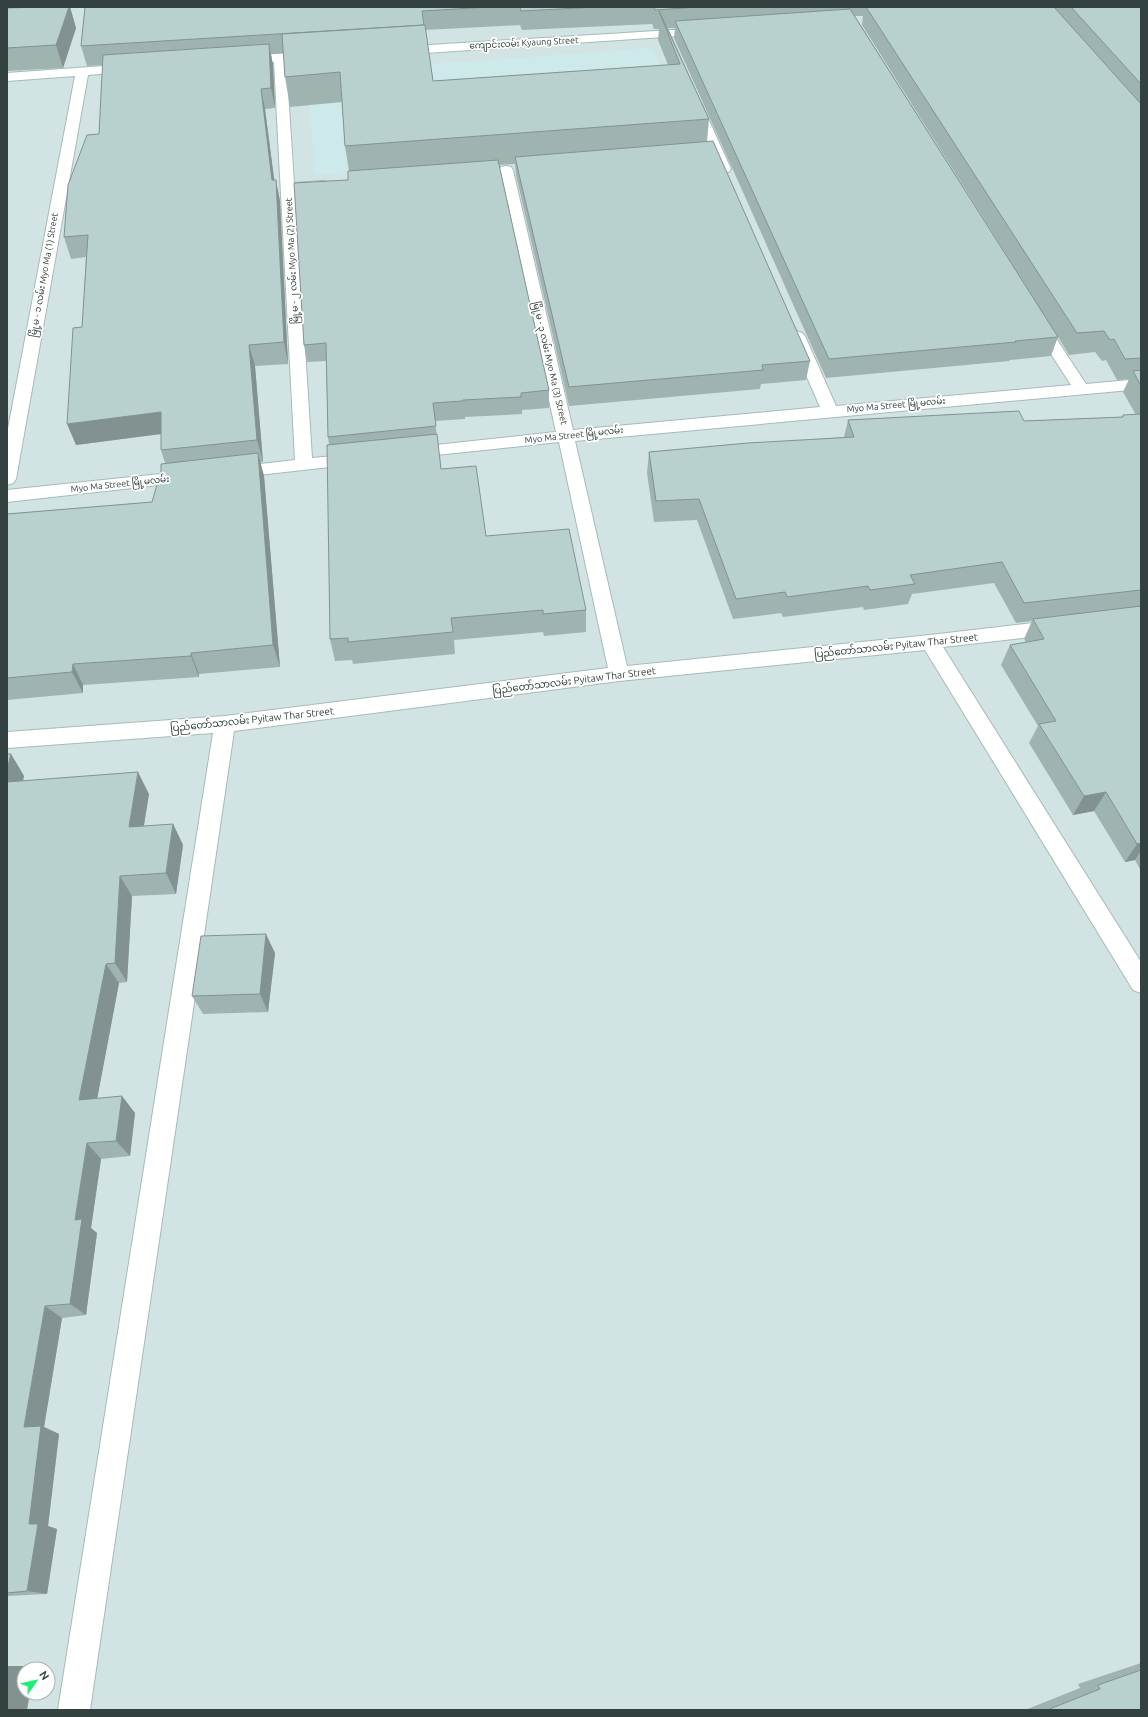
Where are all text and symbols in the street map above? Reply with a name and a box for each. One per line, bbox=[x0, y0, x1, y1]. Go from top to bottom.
street label: ကျောင်းလမ်း Kyaung Street bbox=[469, 34, 580, 54]
street label: မြို့မ - ၂ လမ်း Myo Ma (2) Street bbox=[282, 197, 302, 325]
street label: မြို့မ - ၁ လမ်း Myo Ma (1) Street bbox=[26, 211, 62, 338]
street label: မြို့မ - ၃ လမ်း Myo Ma (3) Street bbox=[529, 300, 571, 426]
street label: Myo Ma Street မြို့မလမ်း bbox=[846, 394, 946, 416]
street label: Myo Ma Street မြို့မလမ်း bbox=[524, 423, 624, 447]
street label: Myo Ma Street မြို့မလမ်း bbox=[70, 472, 170, 496]
street label: ပြည်တော်သာလမ်း Pyitaw Thar Street bbox=[813, 629, 979, 663]
street label: ပြည်တော်သာလမ်း Pyitaw Thar Street bbox=[491, 663, 657, 699]
street label: ပြည်တော်သာလမ်း Pyitaw Thar Street bbox=[169, 703, 335, 737]
north arrow bbox=[16, 1661, 56, 1701]
text: N bbox=[37, 1669, 52, 1682]

